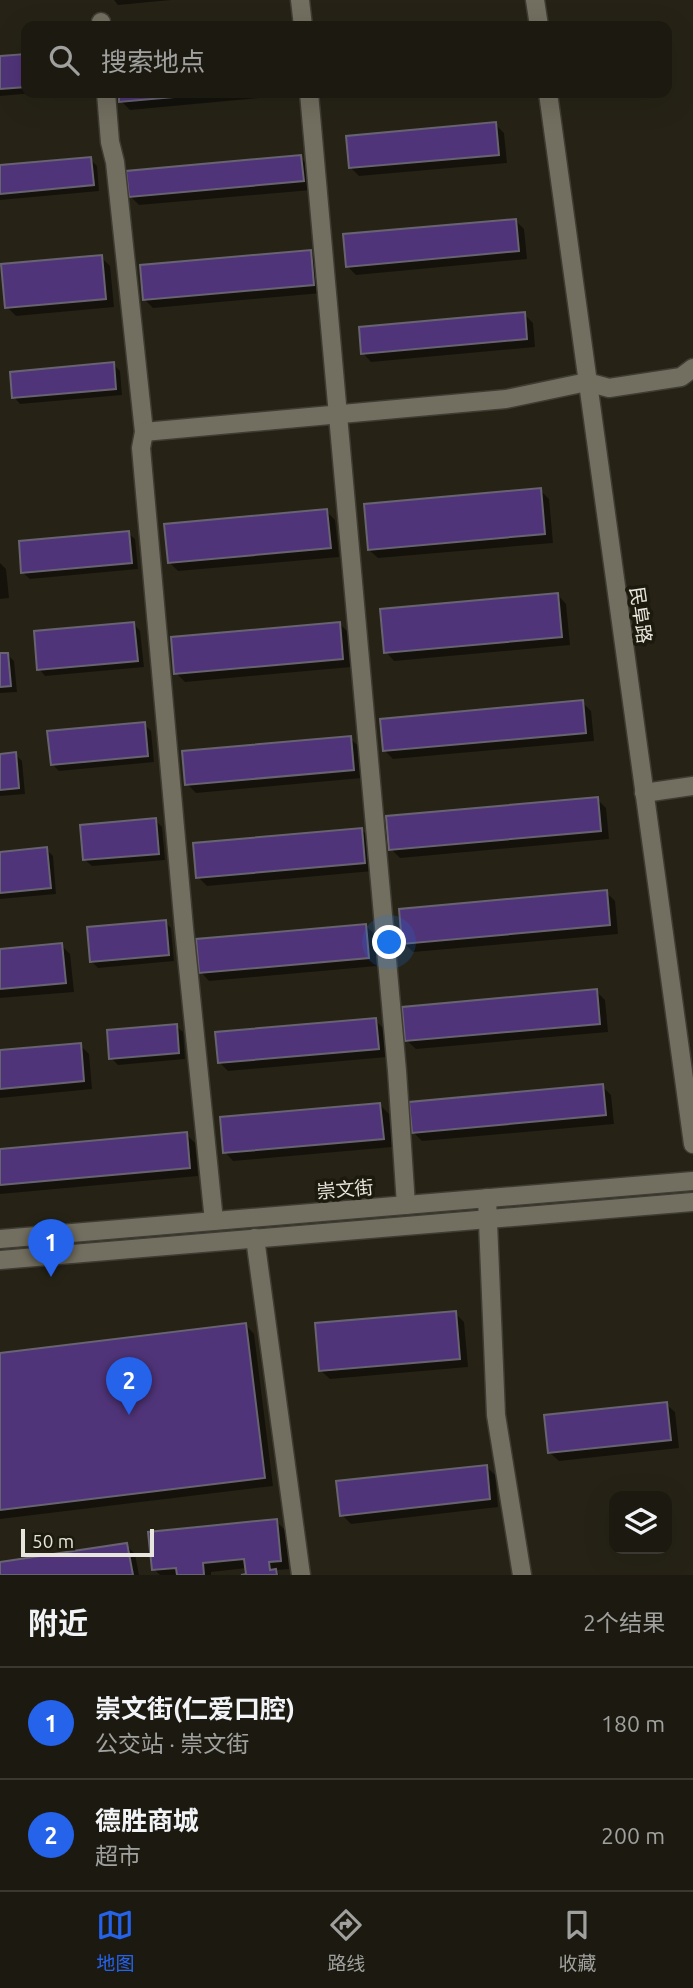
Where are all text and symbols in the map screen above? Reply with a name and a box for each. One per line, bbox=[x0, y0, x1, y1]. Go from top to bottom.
search box bbox=[21, 21, 672, 98]
icon: search bbox=[45, 41, 83, 79]
text: 搜索地点 bbox=[101, 47, 205, 76]
street label: 民阜路 bbox=[626, 585, 656, 645]
your location bbox=[372, 925, 406, 959]
street label: 崇文街 bbox=[316, 1176, 374, 1202]
pin: 1 bbox=[28, 1219, 74, 1277]
pin: 2 bbox=[106, 1357, 152, 1415]
map controls bbox=[609, 1491, 672, 1554]
button: layers bbox=[609, 1491, 672, 1554]
scale bar bbox=[21, 1526, 154, 1558]
text: 50 m bbox=[32, 1530, 74, 1552]
text: 附近 bbox=[28, 1606, 88, 1640]
text: 2个结果 bbox=[583, 1610, 665, 1635]
text: 崇文街(仁爱口腔) bbox=[95, 1694, 295, 1723]
text: 1 bbox=[45, 1711, 57, 1736]
text: 180 m bbox=[601, 1711, 665, 1736]
text: 公交站 · 崇文街 bbox=[95, 1731, 249, 1756]
text: 德胜商城 bbox=[95, 1806, 199, 1835]
text: 2 bbox=[45, 1823, 57, 1848]
text: 200 m bbox=[601, 1823, 665, 1848]
text: 超市 bbox=[95, 1843, 141, 1868]
tab: 地图 bbox=[96, 1906, 135, 1975]
tab: 路线 bbox=[327, 1906, 366, 1975]
tab: 收藏 bbox=[558, 1906, 597, 1975]

